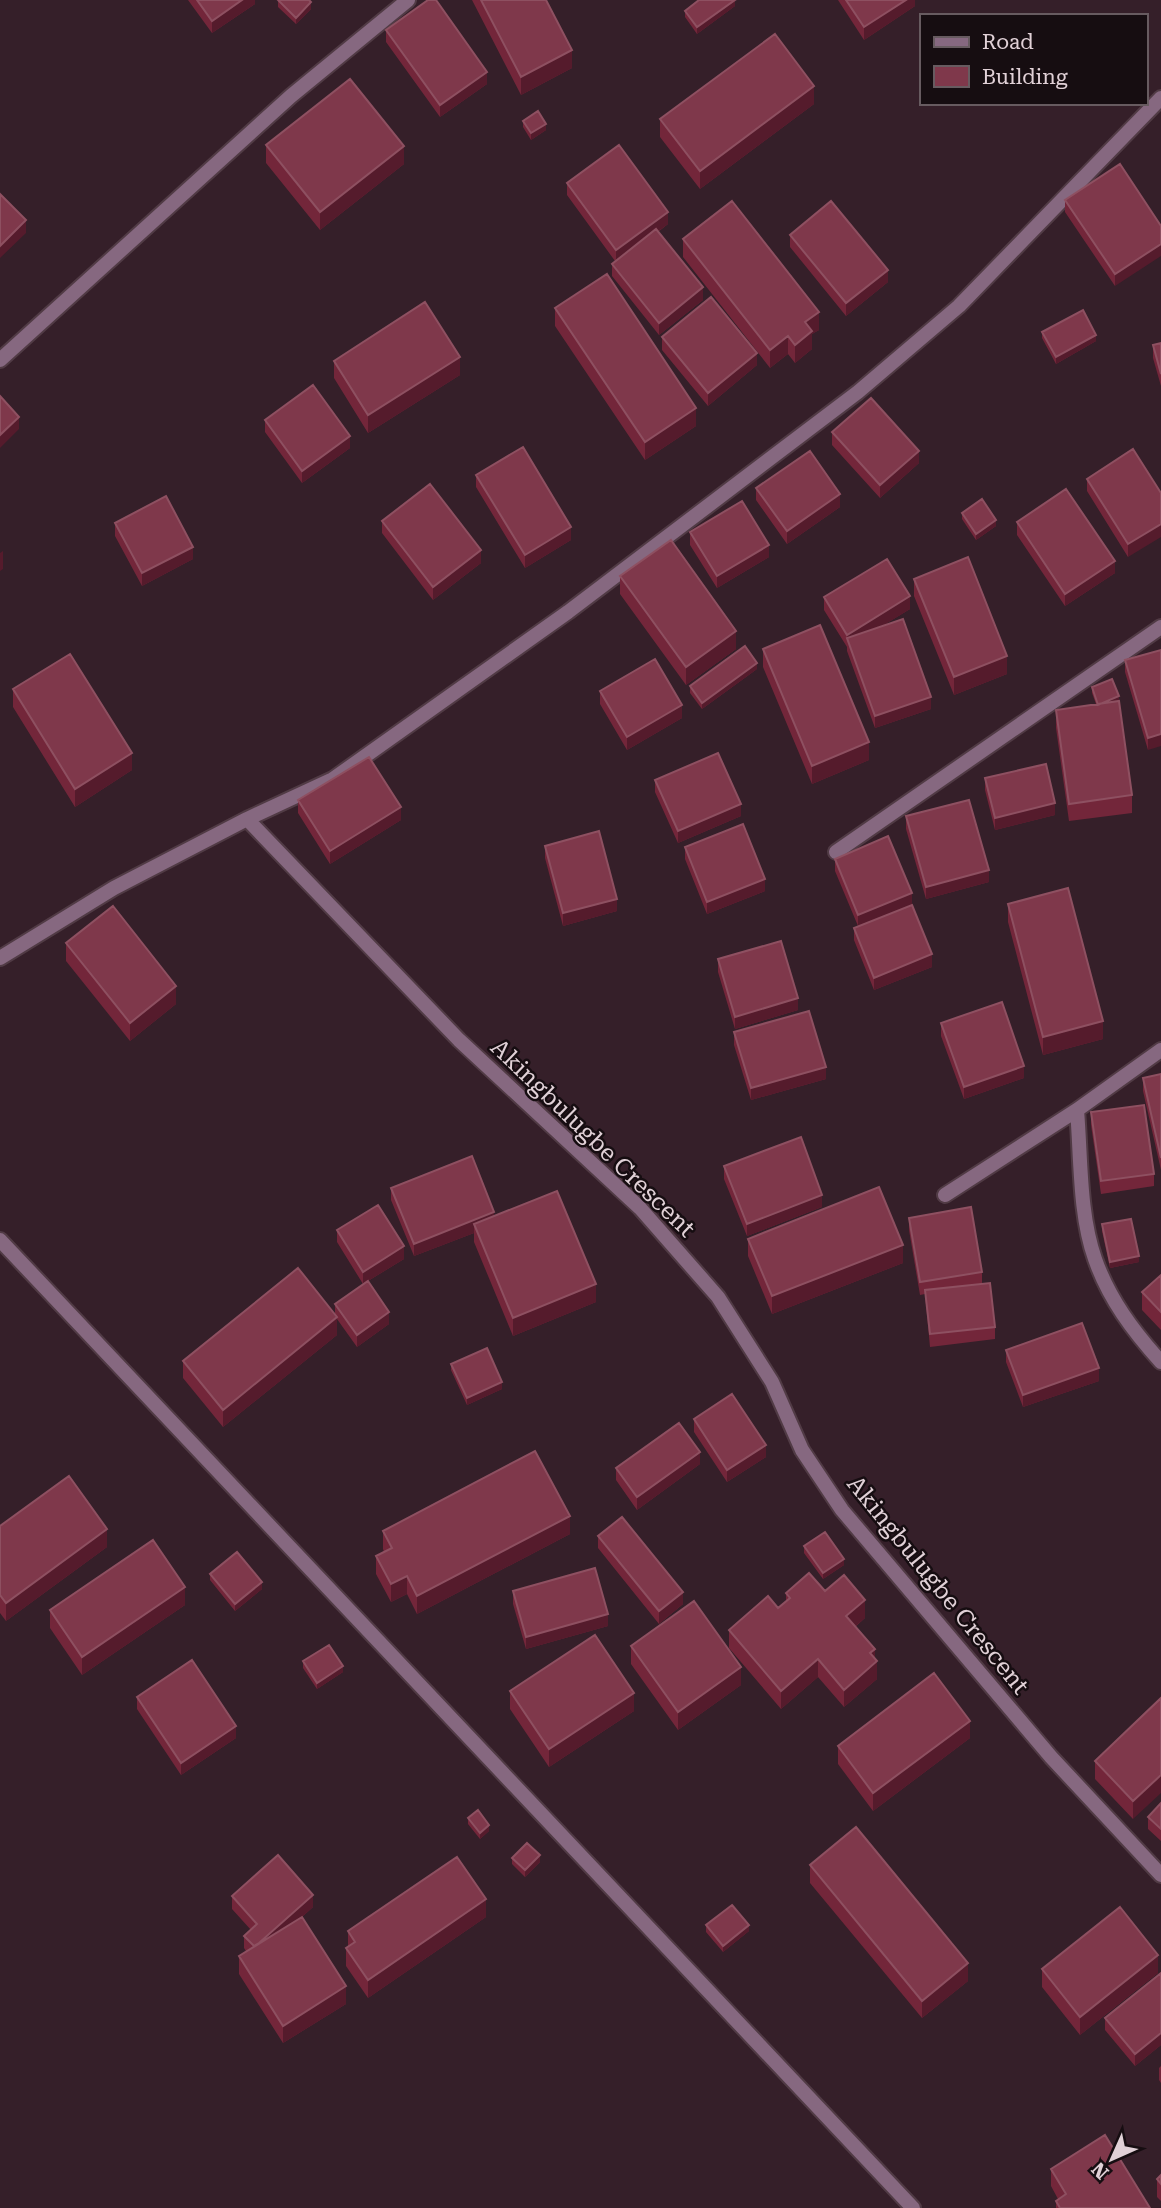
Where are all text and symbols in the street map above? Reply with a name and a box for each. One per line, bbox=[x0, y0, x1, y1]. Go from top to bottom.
legend bbox=[920, 14, 1147, 105]
text: Road bbox=[982, 30, 1034, 54]
text: Building bbox=[982, 65, 1068, 89]
street label: Akingbulugbe Crescent bbox=[485, 1033, 701, 1243]
street label: Akingbulugbe Crescent bbox=[841, 1470, 1035, 1700]
north arrow bbox=[1077, 2124, 1147, 2194]
text: N bbox=[1087, 2157, 1114, 2184]

